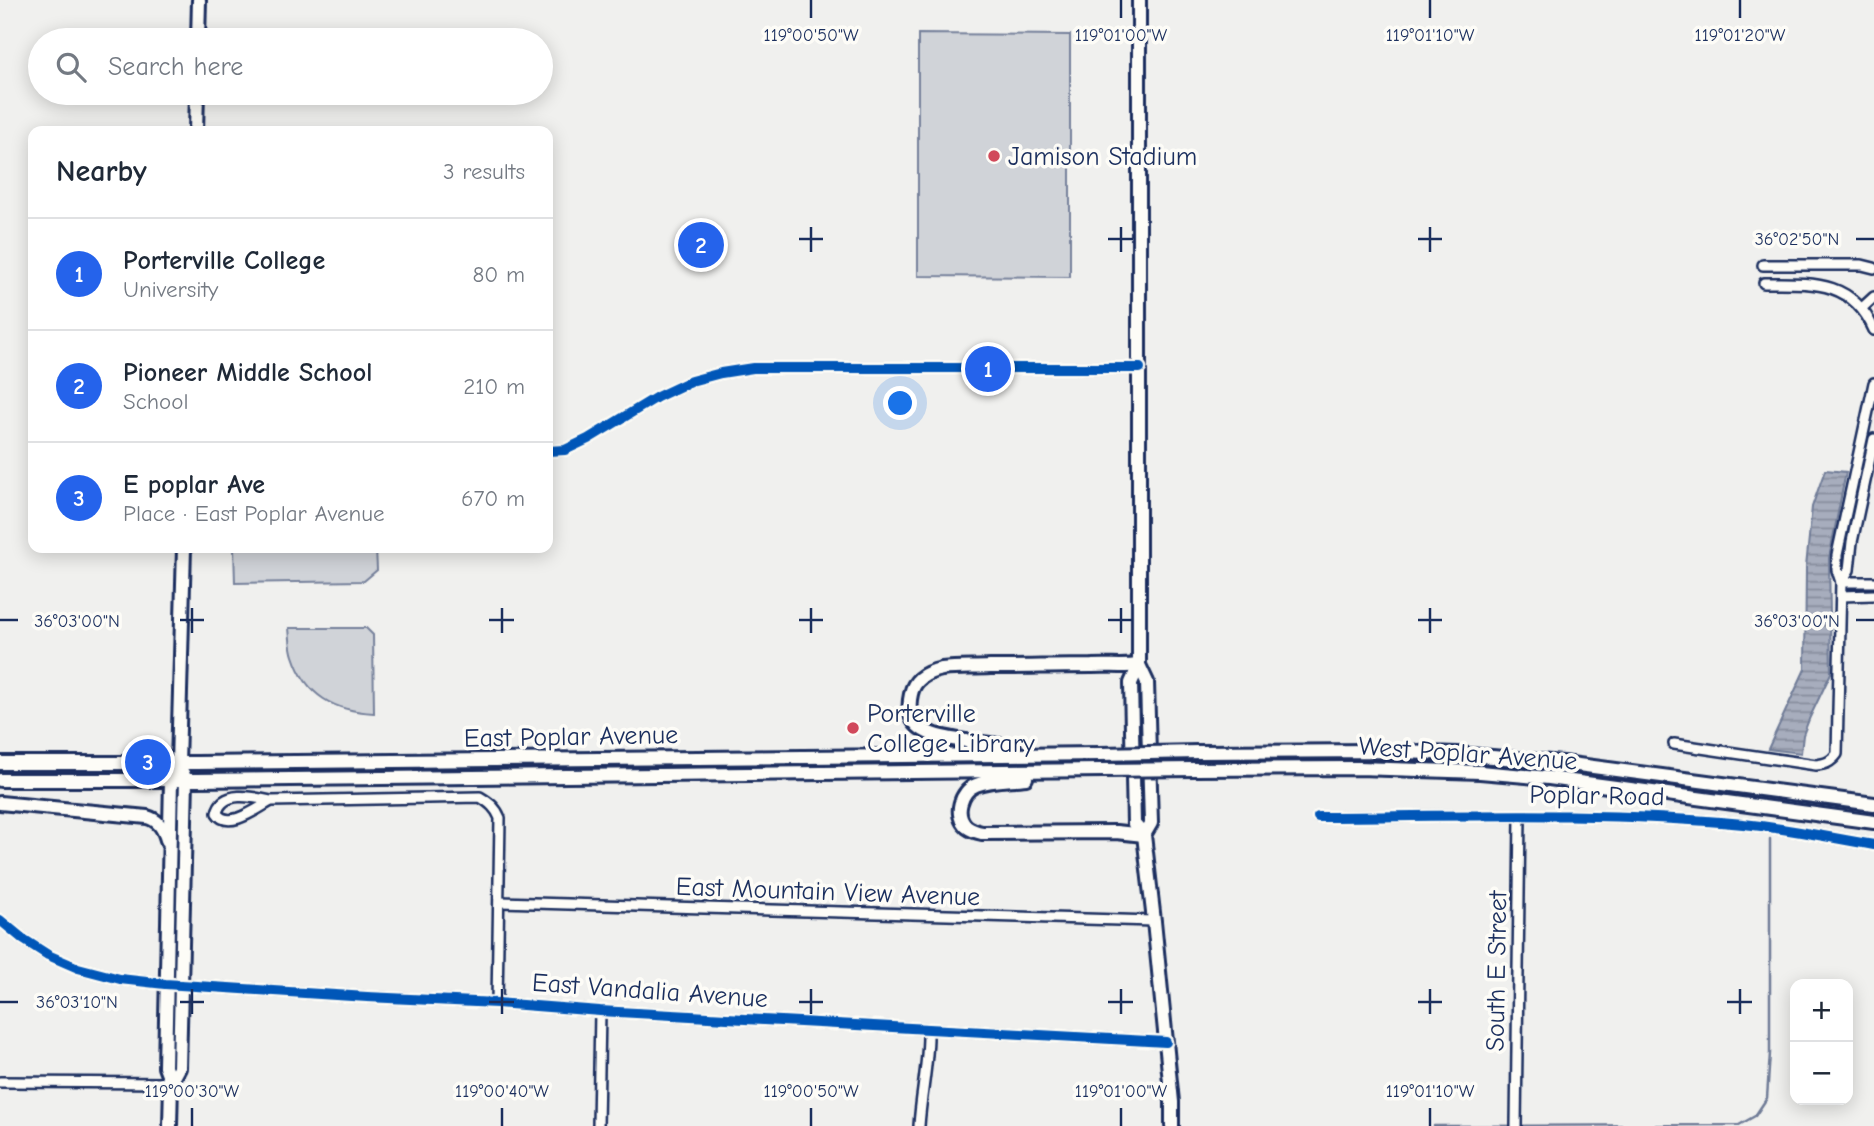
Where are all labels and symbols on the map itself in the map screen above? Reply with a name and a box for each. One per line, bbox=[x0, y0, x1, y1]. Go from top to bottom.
text: 119°00'50"W bbox=[764, 25, 859, 46]
text: 119°01'00"W bbox=[1075, 25, 1168, 46]
text: 119°01'10"W bbox=[1386, 25, 1475, 46]
text: 119°01'20"W bbox=[1695, 25, 1786, 46]
place label: Jamison Stadium bbox=[1008, 142, 1197, 172]
marker: Jamison Stadium bbox=[986, 148, 1002, 164]
pin: 2 bbox=[678, 219, 724, 271]
text: 36°02'50"N bbox=[1755, 229, 1839, 250]
pin: 1 bbox=[965, 343, 1011, 395]
your location bbox=[883, 386, 917, 420]
text: 36°03'00"N bbox=[34, 611, 120, 632]
text: 36°03'00"N bbox=[1754, 611, 1840, 632]
place label: Porterville College Library bbox=[867, 699, 1035, 759]
street label: East Poplar Avenue bbox=[464, 720, 678, 754]
marker: Porterville College Library bbox=[845, 720, 861, 736]
street label: West Poplar Avenue bbox=[1358, 731, 1578, 777]
pin: 3 bbox=[125, 736, 171, 788]
street label: Poplar Road bbox=[1529, 780, 1665, 812]
street label: East Mountain View Avenue bbox=[675, 872, 981, 912]
street label: South E Street bbox=[1481, 889, 1513, 1052]
street label: East Vandalia Avenue bbox=[531, 968, 769, 1014]
text: 36°03'10"N bbox=[36, 992, 118, 1013]
text: 119°00'30"W bbox=[145, 1081, 240, 1102]
text: 119°00'40"W bbox=[455, 1081, 549, 1102]
text: 119°00'50"W bbox=[764, 1081, 859, 1102]
text: 119°01'00"W bbox=[1075, 1081, 1168, 1102]
text: 119°01'10"W bbox=[1386, 1081, 1475, 1102]

